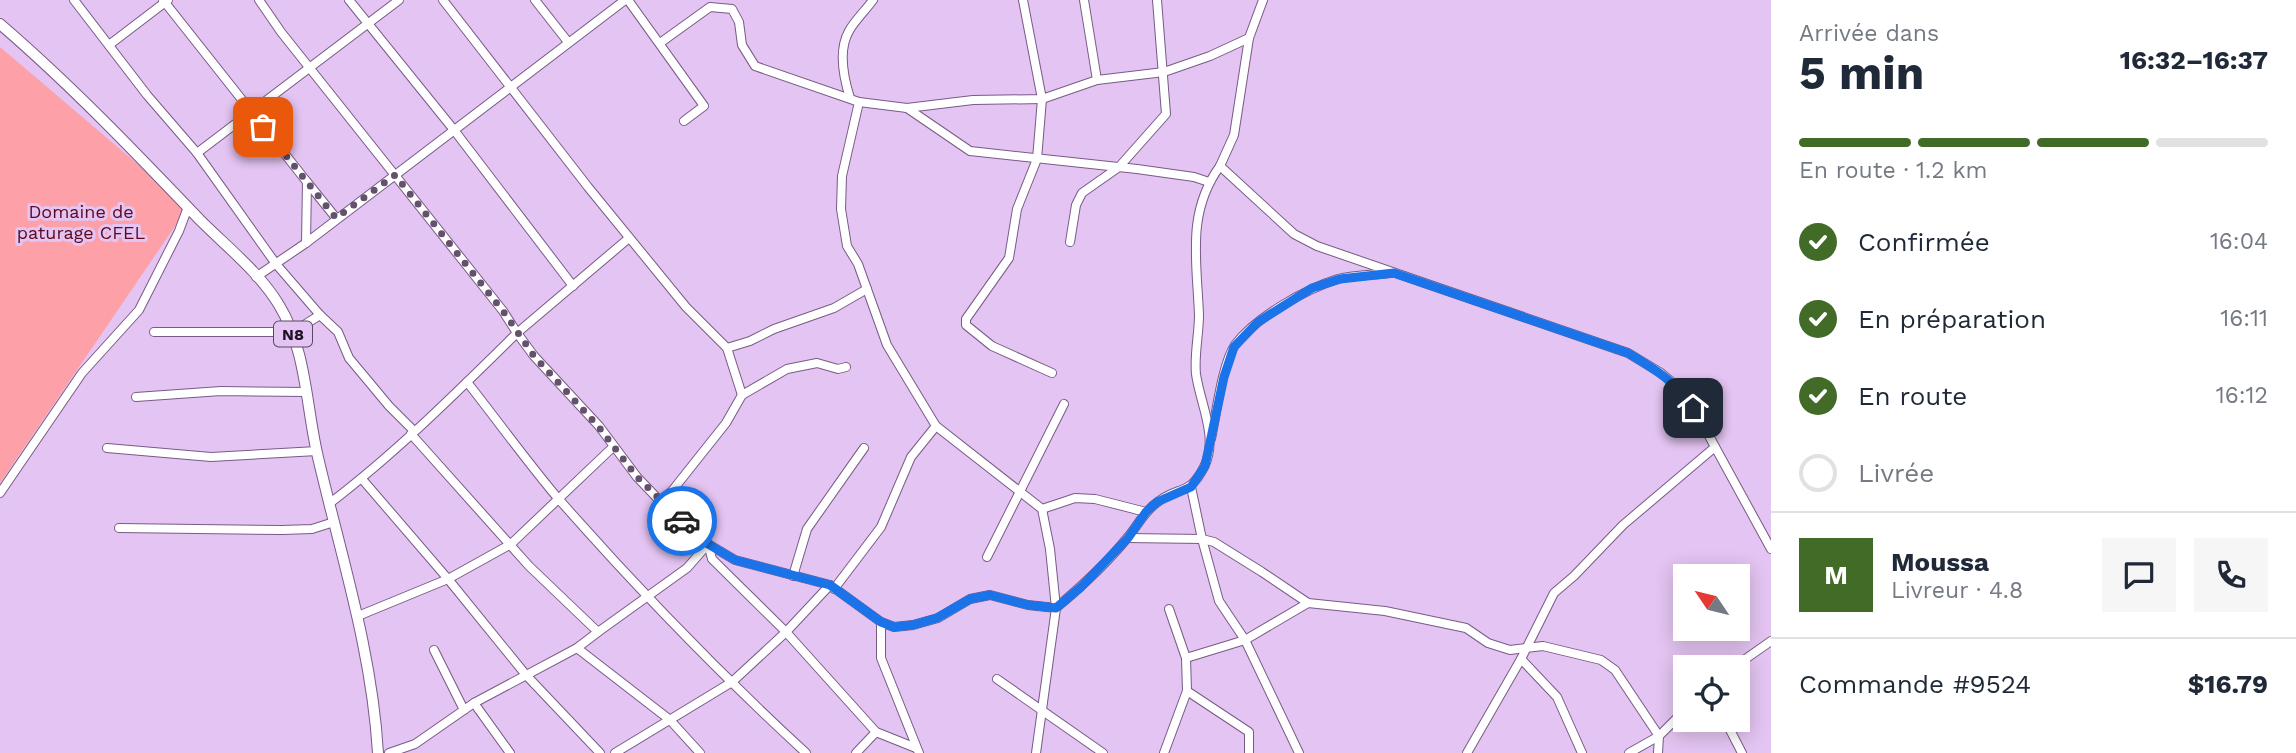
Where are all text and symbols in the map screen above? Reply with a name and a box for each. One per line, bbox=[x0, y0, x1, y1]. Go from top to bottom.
text: Arrivée dans bbox=[1799, 20, 1939, 47]
text: 16:32–16:37 bbox=[2120, 45, 2268, 75]
text: 5 min bbox=[1799, 46, 1924, 100]
pin bbox=[233, 97, 293, 157]
icon: bag bbox=[244, 108, 282, 146]
text: En route · 1.2 km bbox=[1799, 157, 1987, 184]
park label: Domaine de paturage CFEL bbox=[17, 201, 146, 243]
icon: check bbox=[1799, 223, 1837, 261]
text: Confirmée bbox=[1858, 227, 1990, 257]
text: 16:04 bbox=[2210, 228, 2268, 255]
icon: check bbox=[1799, 300, 1837, 338]
text: En préparation bbox=[1858, 304, 2046, 334]
text: 16:11 bbox=[2220, 305, 2268, 332]
road number: N8 bbox=[274, 322, 312, 346]
icon: check bbox=[1799, 377, 1837, 415]
pin bbox=[1663, 378, 1723, 438]
text: En route bbox=[1858, 381, 1967, 411]
text: 16:12 bbox=[2216, 382, 2268, 409]
icon: home bbox=[1674, 389, 1712, 427]
text: Livrée bbox=[1858, 458, 1934, 488]
courier bbox=[647, 486, 717, 556]
icon: car bbox=[663, 502, 701, 540]
button: chat bbox=[2102, 538, 2176, 612]
button: phone bbox=[2194, 538, 2268, 612]
text: Moussa bbox=[1891, 547, 1989, 577]
text: M bbox=[1824, 560, 1848, 590]
north arrow bbox=[1673, 564, 1750, 640]
map controls bbox=[1673, 564, 1750, 732]
text: Livreur · 4.8 bbox=[1891, 577, 2023, 604]
button: locate bbox=[1673, 655, 1750, 732]
text: Commande #9524 bbox=[1799, 669, 2031, 699]
text: $16.79 bbox=[2188, 669, 2268, 699]

